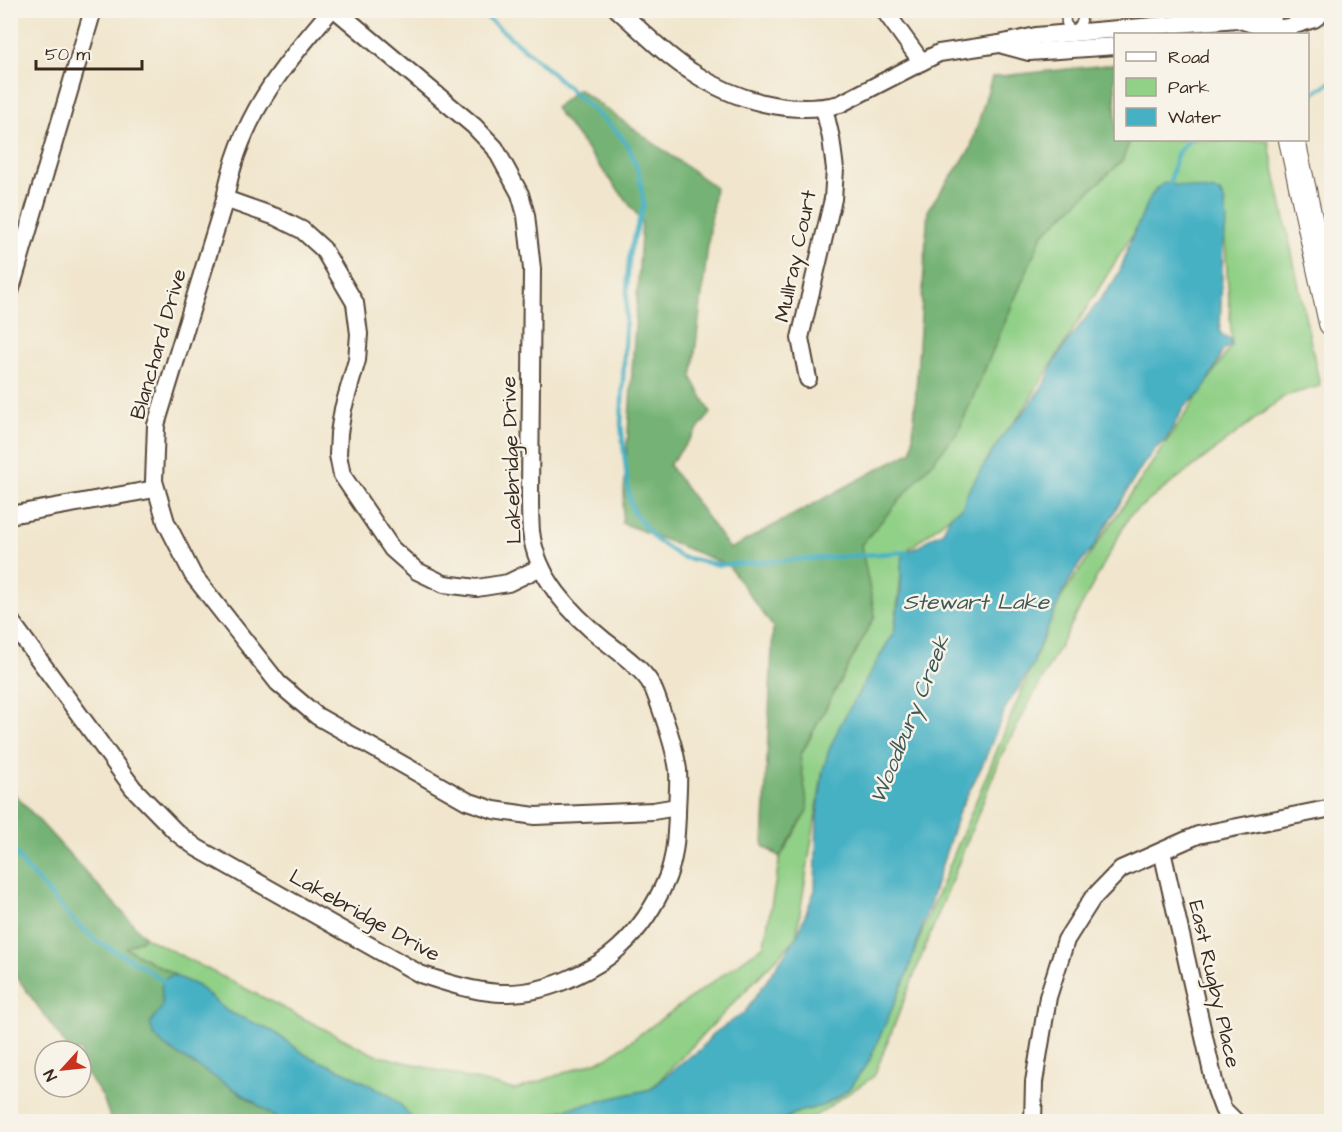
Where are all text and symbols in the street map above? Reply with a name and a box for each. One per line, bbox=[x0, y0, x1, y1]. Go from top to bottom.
scale bar bbox=[36, 33, 142, 71]
legend bbox=[1114, 33, 1309, 141]
text: 50 m bbox=[45, 42, 90, 67]
text: Road bbox=[1168, 45, 1209, 70]
text: Park bbox=[1168, 75, 1210, 100]
text: Water bbox=[1168, 105, 1221, 130]
street label: Mullray Court bbox=[767, 187, 826, 325]
street label: Blanchard Drive bbox=[123, 266, 194, 423]
street label: Lakebridge Drive bbox=[494, 375, 531, 544]
water label: Stewart Lake bbox=[903, 587, 1050, 618]
water label: Woodbury Creek bbox=[863, 631, 959, 808]
street label: Lakebridge Drive bbox=[283, 862, 445, 971]
street label: East Rugby Place bbox=[1179, 898, 1248, 1071]
north arrow bbox=[33, 1039, 93, 1099]
text: N bbox=[38, 1066, 63, 1085]

